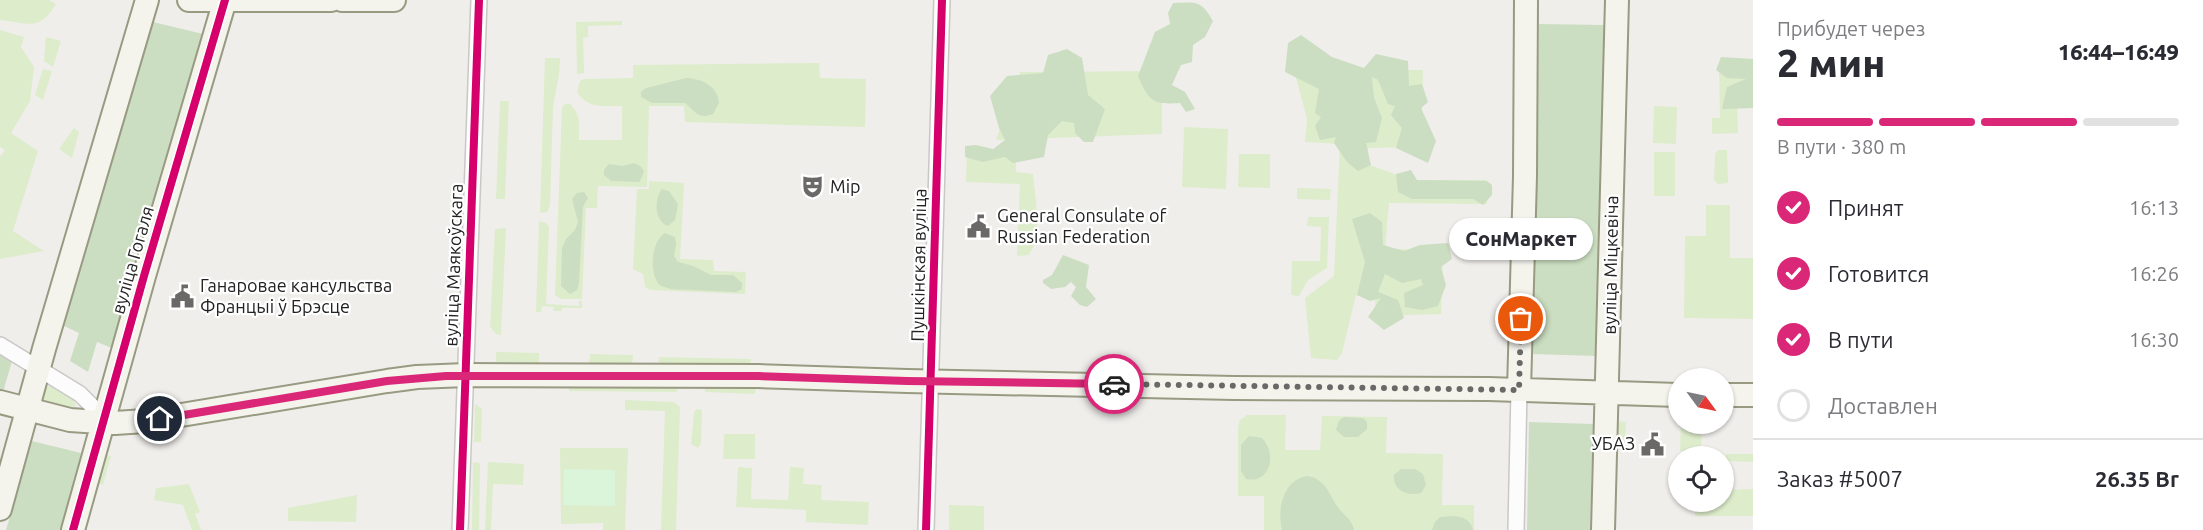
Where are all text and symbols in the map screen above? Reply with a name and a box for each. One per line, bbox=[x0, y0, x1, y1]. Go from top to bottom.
text: Прибудет через bbox=[1777, 17, 1925, 40]
text: 16:44–16:49 bbox=[2058, 39, 2179, 64]
text: 2 мин bbox=[1777, 41, 1885, 84]
text: В пути · 380 m bbox=[1777, 135, 1906, 158]
theatre icon: Мір bbox=[799, 174, 825, 200]
place label: Мір bbox=[830, 176, 861, 196]
street label: вуліца Маякоўскага bbox=[440, 183, 466, 347]
street label: Пушкінская вуліца bbox=[907, 188, 929, 342]
icon: check bbox=[1777, 191, 1810, 224]
street label: вуліца Міцкевіча bbox=[1599, 195, 1621, 335]
text: Принят bbox=[1828, 195, 1904, 220]
text: 16:13 bbox=[2129, 196, 2179, 219]
street label: вуліца Гогаля bbox=[107, 203, 157, 316]
place label: General Consulate of Russian Federation bbox=[997, 205, 1167, 246]
public building icon: General Consulate of Russian Federation bbox=[966, 213, 992, 239]
callout: СонМаркет bbox=[1449, 217, 1593, 259]
text: СонМаркет bbox=[1465, 227, 1577, 250]
icon: check bbox=[1777, 257, 1810, 290]
text: Готовится bbox=[1828, 261, 1929, 286]
text: 16:26 bbox=[2129, 262, 2179, 285]
place label: Ганаровае кансульства Францыі ў Брэсце bbox=[200, 275, 392, 316]
public building icon: Ганаровае кансульства Францыі ў Брэсце bbox=[169, 283, 195, 309]
pin bbox=[1495, 293, 1546, 344]
icon: bag bbox=[1504, 302, 1537, 335]
icon: check bbox=[1777, 323, 1810, 356]
text: В пути bbox=[1828, 327, 1894, 352]
text: 16:30 bbox=[2129, 328, 2179, 351]
courier bbox=[1084, 354, 1144, 414]
icon: car bbox=[1098, 368, 1131, 401]
north arrow bbox=[1668, 368, 1734, 434]
map controls bbox=[1668, 368, 1734, 512]
pin bbox=[134, 393, 185, 444]
text: Доставлен bbox=[1828, 393, 1938, 418]
icon: home bbox=[143, 402, 176, 435]
public building icon: УБАЗ bbox=[1640, 431, 1666, 457]
place label: УБАЗ bbox=[1592, 433, 1635, 453]
button: locate bbox=[1668, 446, 1734, 512]
text: Заказ #5007 bbox=[1777, 466, 1903, 491]
text: 26.35 Br bbox=[2095, 466, 2179, 491]

